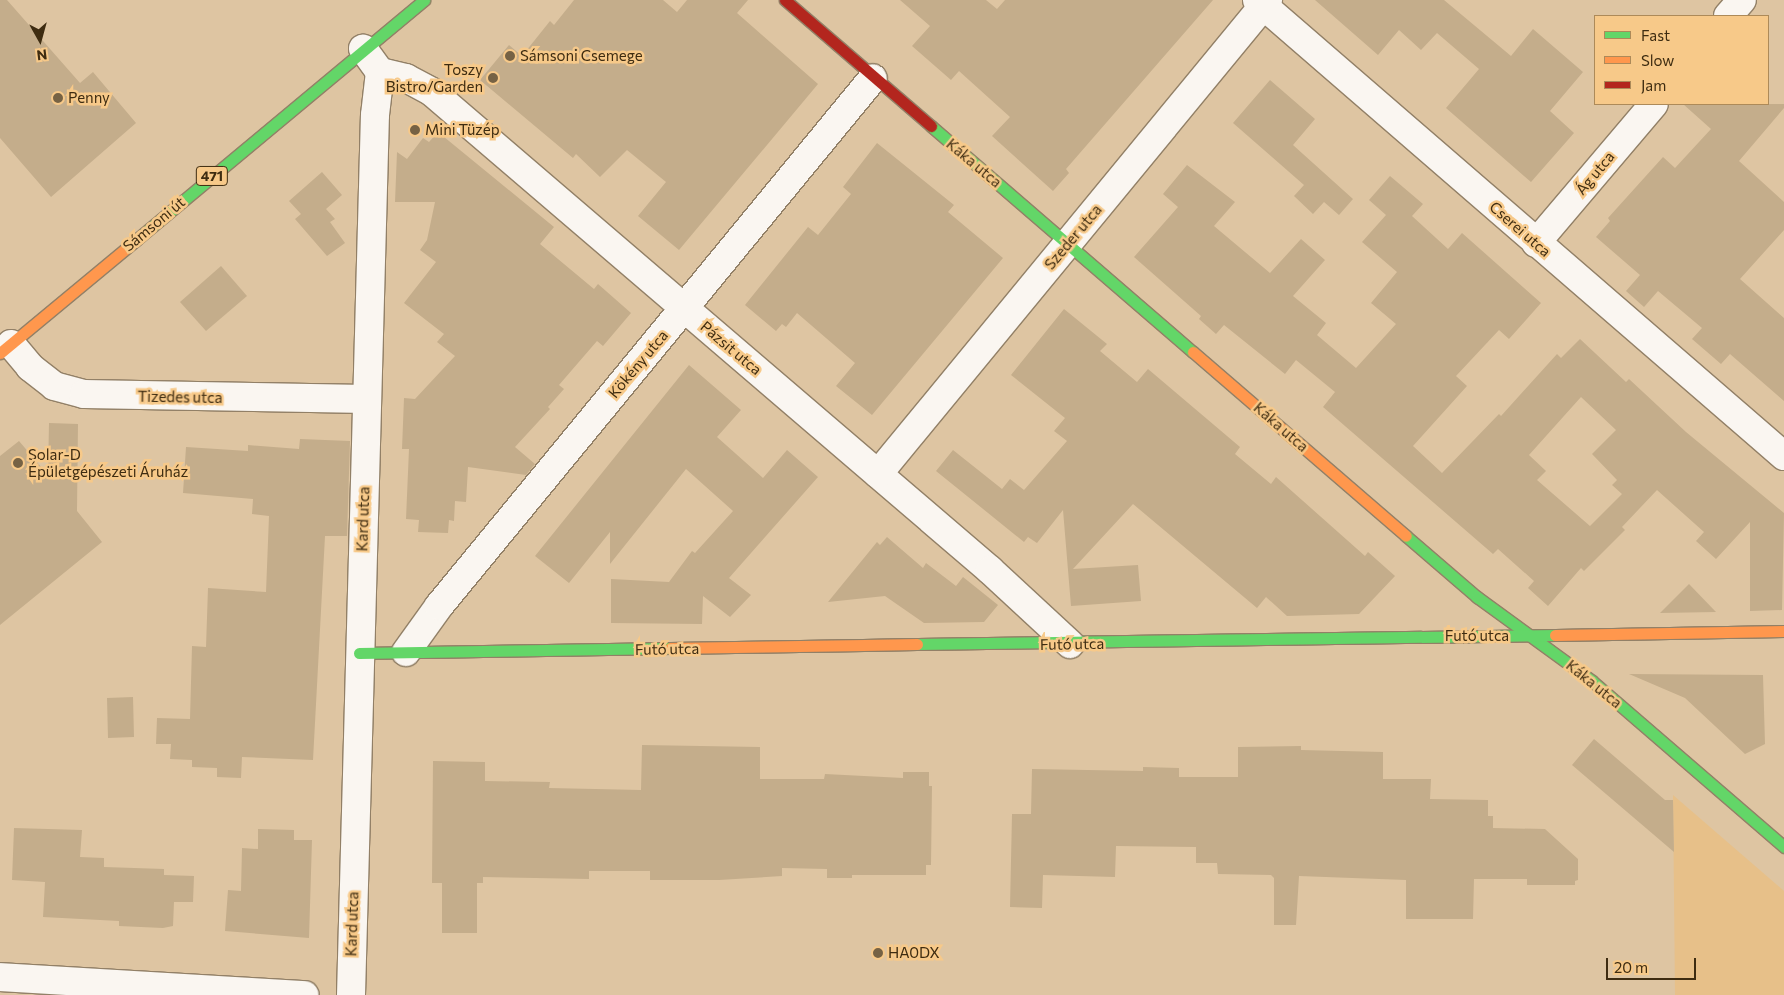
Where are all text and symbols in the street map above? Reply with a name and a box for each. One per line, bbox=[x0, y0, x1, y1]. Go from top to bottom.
north arrow bbox=[15, 15, 65, 65]
legend bbox=[1594, 15, 1769, 105]
text: Fast bbox=[1641, 26, 1670, 44]
text: N bbox=[36, 46, 48, 64]
place label: Sámsoni Csemege bbox=[520, 47, 643, 65]
marker: Sámsoni Csemege bbox=[504, 50, 516, 62]
text: Slow bbox=[1641, 51, 1674, 69]
place label: Toszy Bistro/Garden bbox=[386, 60, 483, 95]
marker: Toszy Bistro/Garden bbox=[487, 72, 499, 84]
text: Jam bbox=[1641, 76, 1666, 94]
place label: Penny bbox=[68, 89, 110, 107]
marker: Penny bbox=[52, 92, 64, 104]
place label: Mini Tüzép bbox=[425, 121, 499, 139]
marker: Mini Tüzép bbox=[409, 124, 421, 136]
street label: Káka utca bbox=[943, 135, 1005, 191]
street label: Ág utca bbox=[1572, 148, 1618, 198]
road number: 471 bbox=[196, 165, 228, 188]
street label: Sámsoni út bbox=[119, 193, 189, 255]
street label: Cserei utca bbox=[1486, 198, 1554, 260]
street label: Szeder utca bbox=[1041, 201, 1105, 273]
street label: Pázsit utca bbox=[697, 317, 765, 379]
street label: Kökény utca bbox=[604, 326, 672, 402]
street label: Tizedes utca bbox=[137, 387, 223, 407]
street label: Káka utca bbox=[1250, 398, 1312, 456]
place label: Solar-D Épületgépészeti Áruház bbox=[28, 445, 188, 480]
marker: Solar-D Épületgépészeti Áruház bbox=[12, 457, 24, 469]
street label: Kard utca bbox=[353, 486, 373, 552]
street label: Futó utca bbox=[1445, 627, 1509, 645]
street label: Futó utca bbox=[1040, 634, 1104, 654]
street label: Futó utca bbox=[635, 639, 699, 659]
street label: Káka utca bbox=[1563, 656, 1625, 712]
street label: Kard utca bbox=[342, 891, 362, 957]
place label: HA0DX bbox=[888, 944, 940, 962]
marker: HA0DX bbox=[872, 947, 884, 959]
scale bar bbox=[1609, 948, 1699, 980]
text: 20 m bbox=[1614, 958, 1648, 976]

